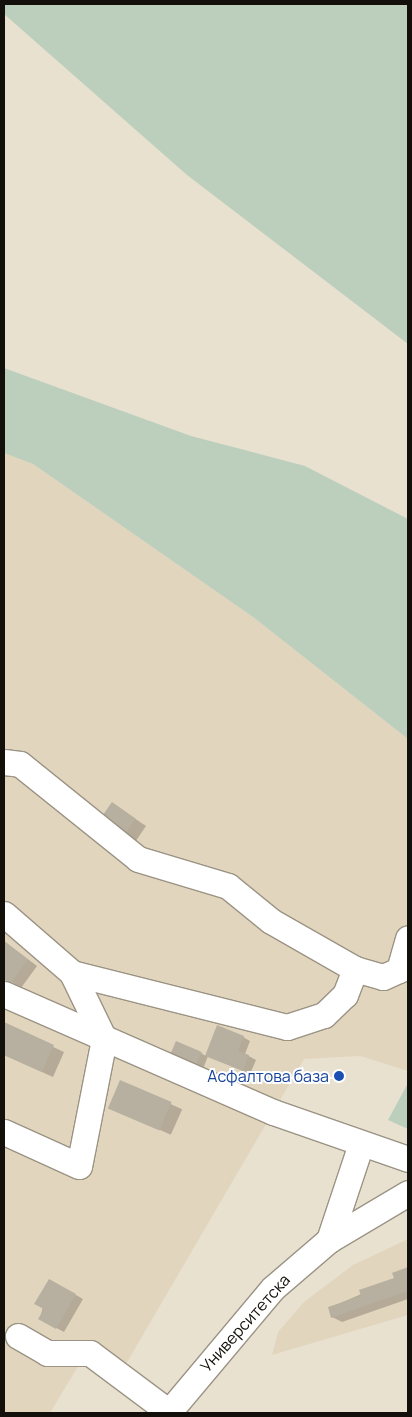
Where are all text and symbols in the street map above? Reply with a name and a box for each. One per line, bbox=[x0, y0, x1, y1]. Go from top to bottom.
place label: Асфалтова база bbox=[207, 1066, 329, 1086]
marker: Асфалтова база bbox=[333, 1070, 345, 1082]
street label: Университетска bbox=[196, 1270, 294, 1376]

